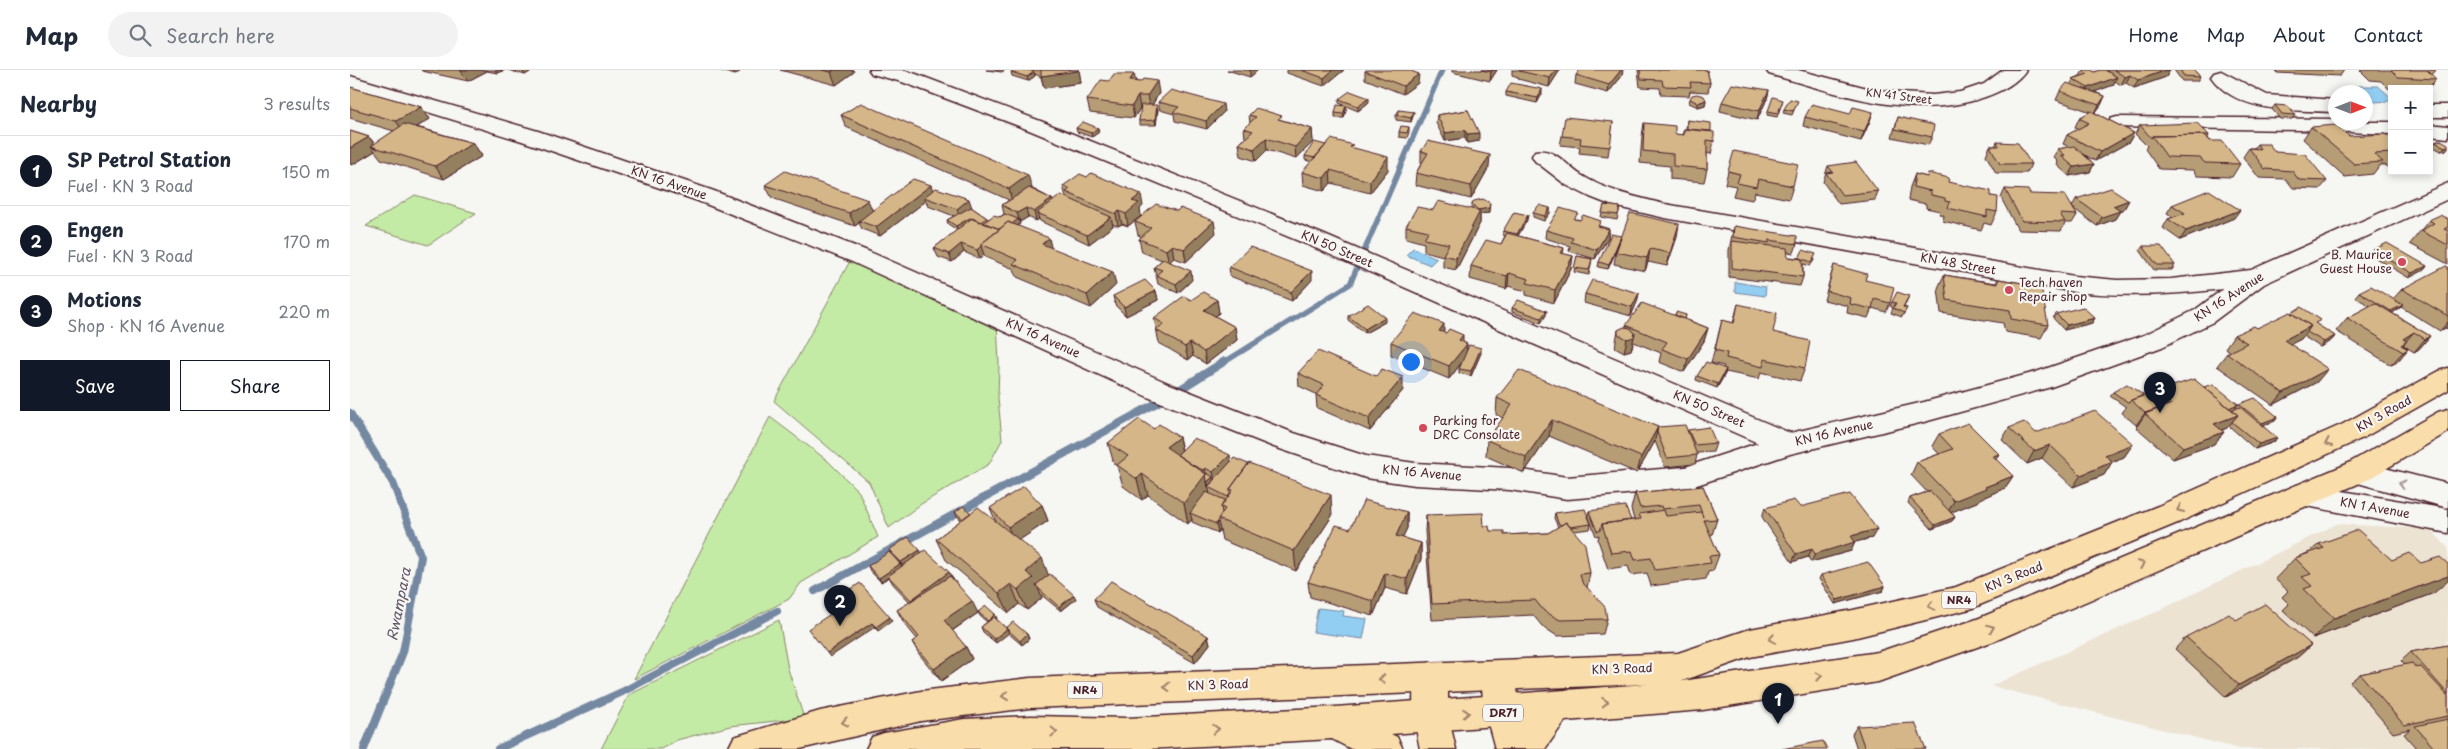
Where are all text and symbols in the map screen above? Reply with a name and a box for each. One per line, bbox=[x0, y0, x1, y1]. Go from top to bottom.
search box bbox=[108, 12, 458, 57]
text: Map bbox=[25, 17, 78, 53]
icon: search bbox=[126, 21, 154, 49]
text: Search here bbox=[166, 21, 275, 49]
text: Home bbox=[2128, 21, 2178, 48]
text: Map bbox=[2206, 21, 2245, 48]
text: About bbox=[2273, 21, 2325, 48]
text: Contact bbox=[2353, 21, 2423, 48]
street label: KN 41 Street bbox=[1865, 83, 1934, 108]
north arrow bbox=[2328, 85, 2373, 130]
map controls bbox=[2388, 85, 2433, 175]
button: + bbox=[2388, 85, 2433, 130]
text: Nearby bbox=[20, 87, 97, 119]
text: 3 results bbox=[263, 91, 330, 115]
button: − bbox=[2388, 130, 2433, 175]
text: SP Petrol Station bbox=[67, 145, 231, 173]
text: 1 bbox=[32, 159, 40, 183]
text: 150 m bbox=[282, 159, 330, 183]
street label: KN 16 Avenue bbox=[629, 161, 710, 204]
text: Fuel · KN 3 Road bbox=[67, 173, 193, 197]
text: Engen bbox=[67, 215, 124, 243]
street label: KN 50 Street bbox=[1299, 225, 1376, 271]
text: 2 bbox=[30, 229, 42, 253]
text: 170 m bbox=[284, 229, 330, 253]
text: Fuel · KN 3 Road bbox=[67, 243, 193, 267]
place label: B. Maurice Guest House bbox=[2319, 245, 2392, 277]
street label: KN 48 Street bbox=[1919, 248, 1997, 279]
marker: B. Maurice Guest House bbox=[2396, 256, 2408, 268]
street label: KN 16 Avenue bbox=[2190, 267, 2267, 325]
place label: Tech haven Repair shop bbox=[2019, 273, 2087, 305]
marker: Tech haven Repair shop bbox=[2003, 284, 2015, 296]
text: Motions bbox=[67, 285, 141, 313]
text: 3 bbox=[31, 299, 41, 323]
text: 220 m bbox=[279, 299, 330, 323]
text: Shop · KN 16 Avenue bbox=[67, 313, 225, 337]
street label: KN 16 Avenue bbox=[1003, 313, 1084, 362]
your location bbox=[1398, 349, 1424, 375]
button: Save bbox=[20, 360, 170, 411]
button: Share bbox=[180, 360, 330, 411]
pin: 3 bbox=[2144, 372, 2176, 413]
street label: KN 50 Street bbox=[1671, 385, 1748, 431]
street label: KN 3 Road bbox=[2352, 390, 2415, 436]
place label: Parking for DRC Consolate bbox=[1433, 411, 1520, 443]
street label: KN 16 Avenue bbox=[1793, 414, 1875, 450]
marker: Parking for DRC Consolate bbox=[1417, 422, 1429, 434]
one-way arrow bbox=[2324, 436, 2333, 447]
street label: KN 16 Avenue bbox=[1382, 460, 1463, 484]
one-way arrow bbox=[2398, 479, 2407, 490]
street label: KN 1 Avenue bbox=[2339, 492, 2412, 522]
one-way arrow bbox=[2176, 503, 2185, 514]
street label: KN 3 Road bbox=[1982, 556, 2045, 596]
one-way arrow bbox=[2136, 560, 2145, 571]
water label: Rwampara bbox=[381, 565, 416, 642]
pin: 2 bbox=[824, 585, 856, 626]
road number: NR4 bbox=[1942, 592, 1976, 608]
one-way arrow bbox=[1926, 600, 1935, 611]
one-way arrow bbox=[1986, 624, 1995, 634]
one-way arrow bbox=[1767, 633, 1776, 643]
street label: KN 3 Road bbox=[1591, 658, 1653, 678]
one-way arrow bbox=[1814, 672, 1823, 682]
one-way arrow bbox=[1378, 673, 1386, 684]
street label: KN 3 Road bbox=[1187, 674, 1249, 694]
one-way arrow bbox=[1163, 681, 1171, 692]
road number: NR4 bbox=[1068, 682, 1102, 698]
pin: 1 bbox=[1762, 683, 1794, 724]
one-way arrow bbox=[1001, 690, 1009, 701]
one-way arrow bbox=[1602, 696, 1610, 707]
road number: DR71 bbox=[1483, 704, 1523, 721]
one-way arrow bbox=[1462, 707, 1470, 718]
one-way arrow bbox=[840, 716, 849, 726]
one-way arrow bbox=[1212, 724, 1220, 735]
one-way arrow bbox=[1050, 727, 1058, 737]

